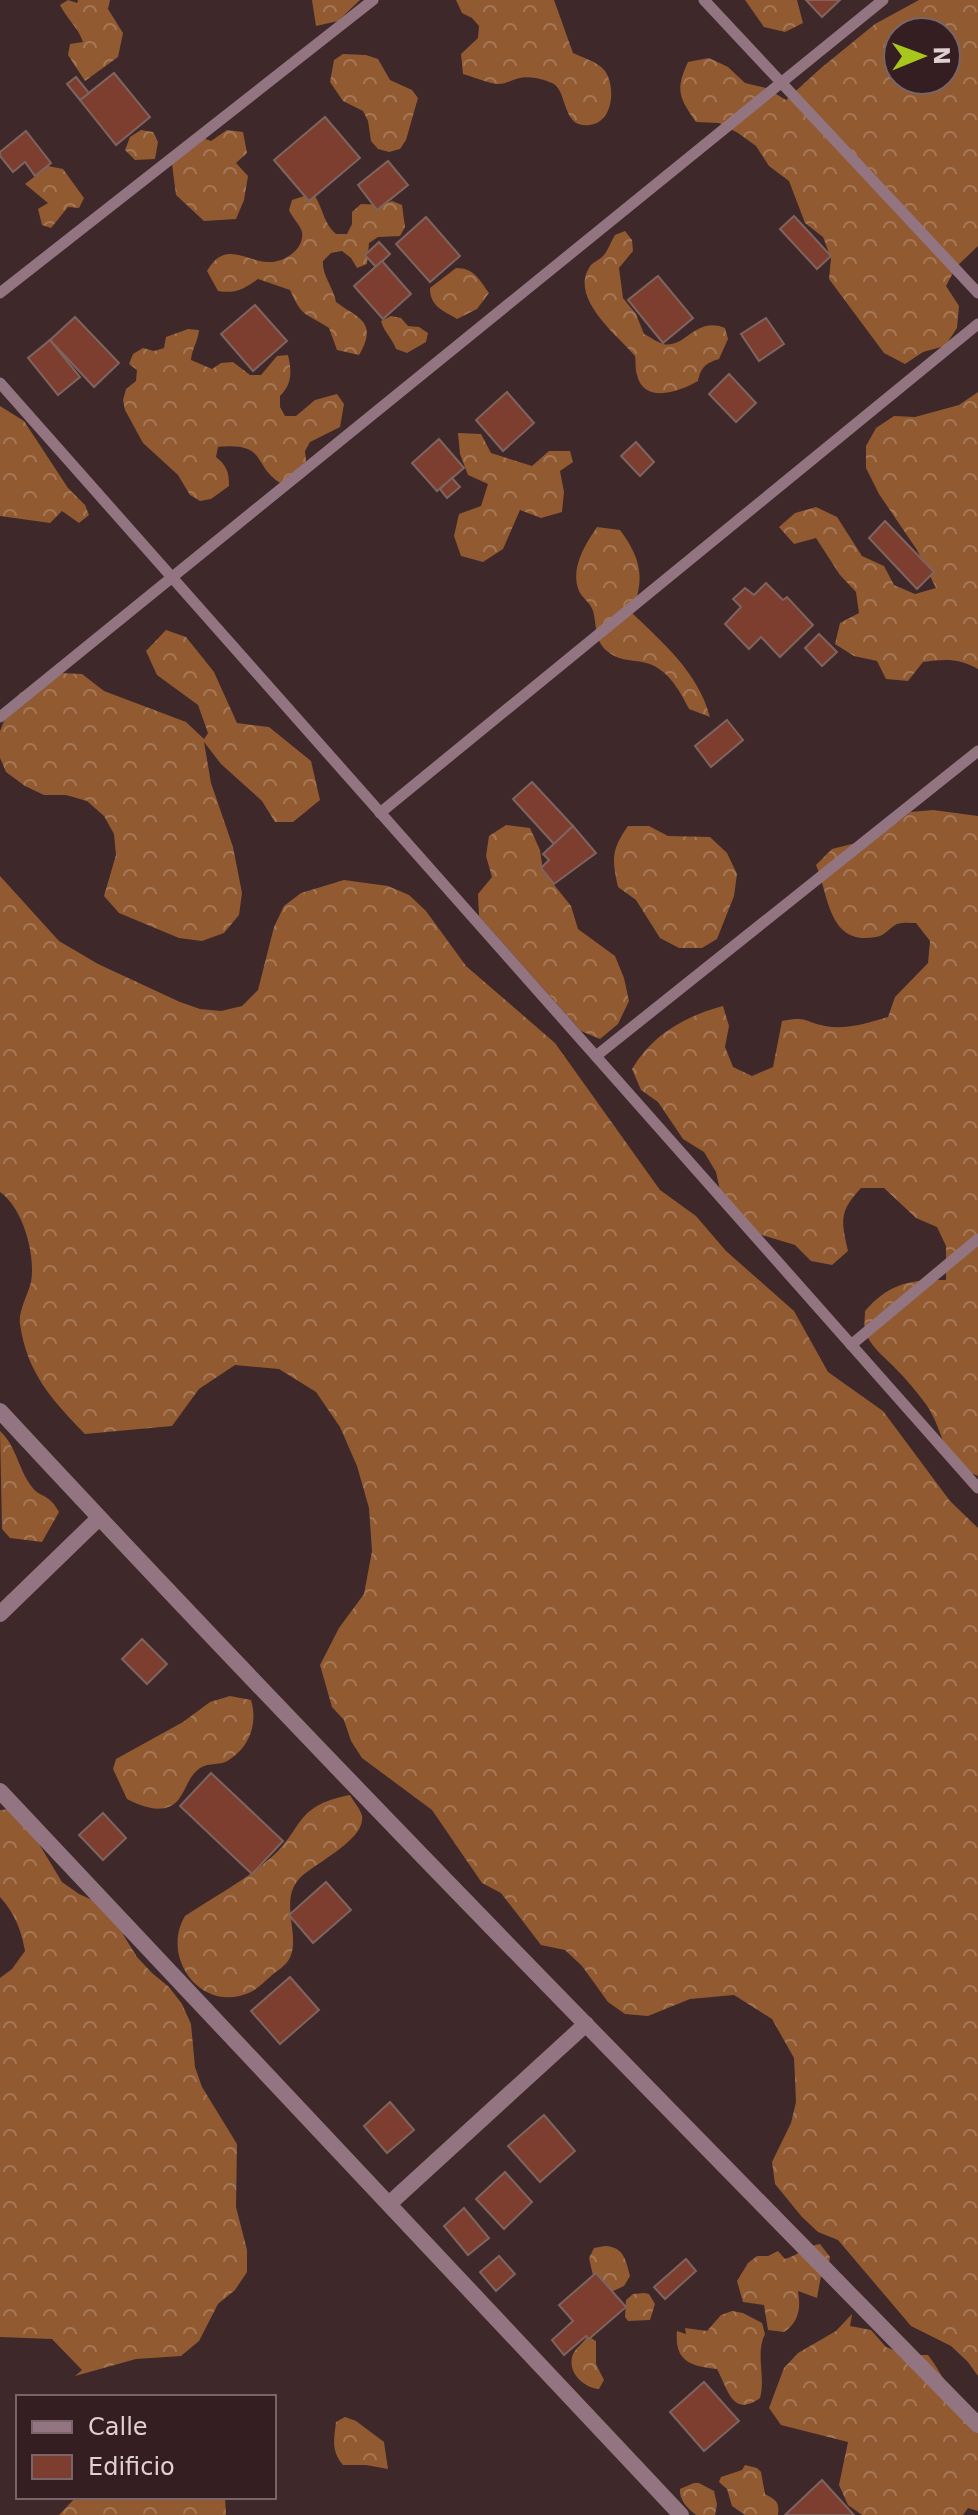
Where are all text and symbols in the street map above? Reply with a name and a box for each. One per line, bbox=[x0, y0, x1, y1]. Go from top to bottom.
north arrow bbox=[882, 16, 962, 96]
text: N bbox=[929, 46, 954, 65]
legend bbox=[16, 2395, 276, 2499]
text: Calle bbox=[88, 2413, 148, 2441]
text: Edificio bbox=[88, 2453, 175, 2481]

